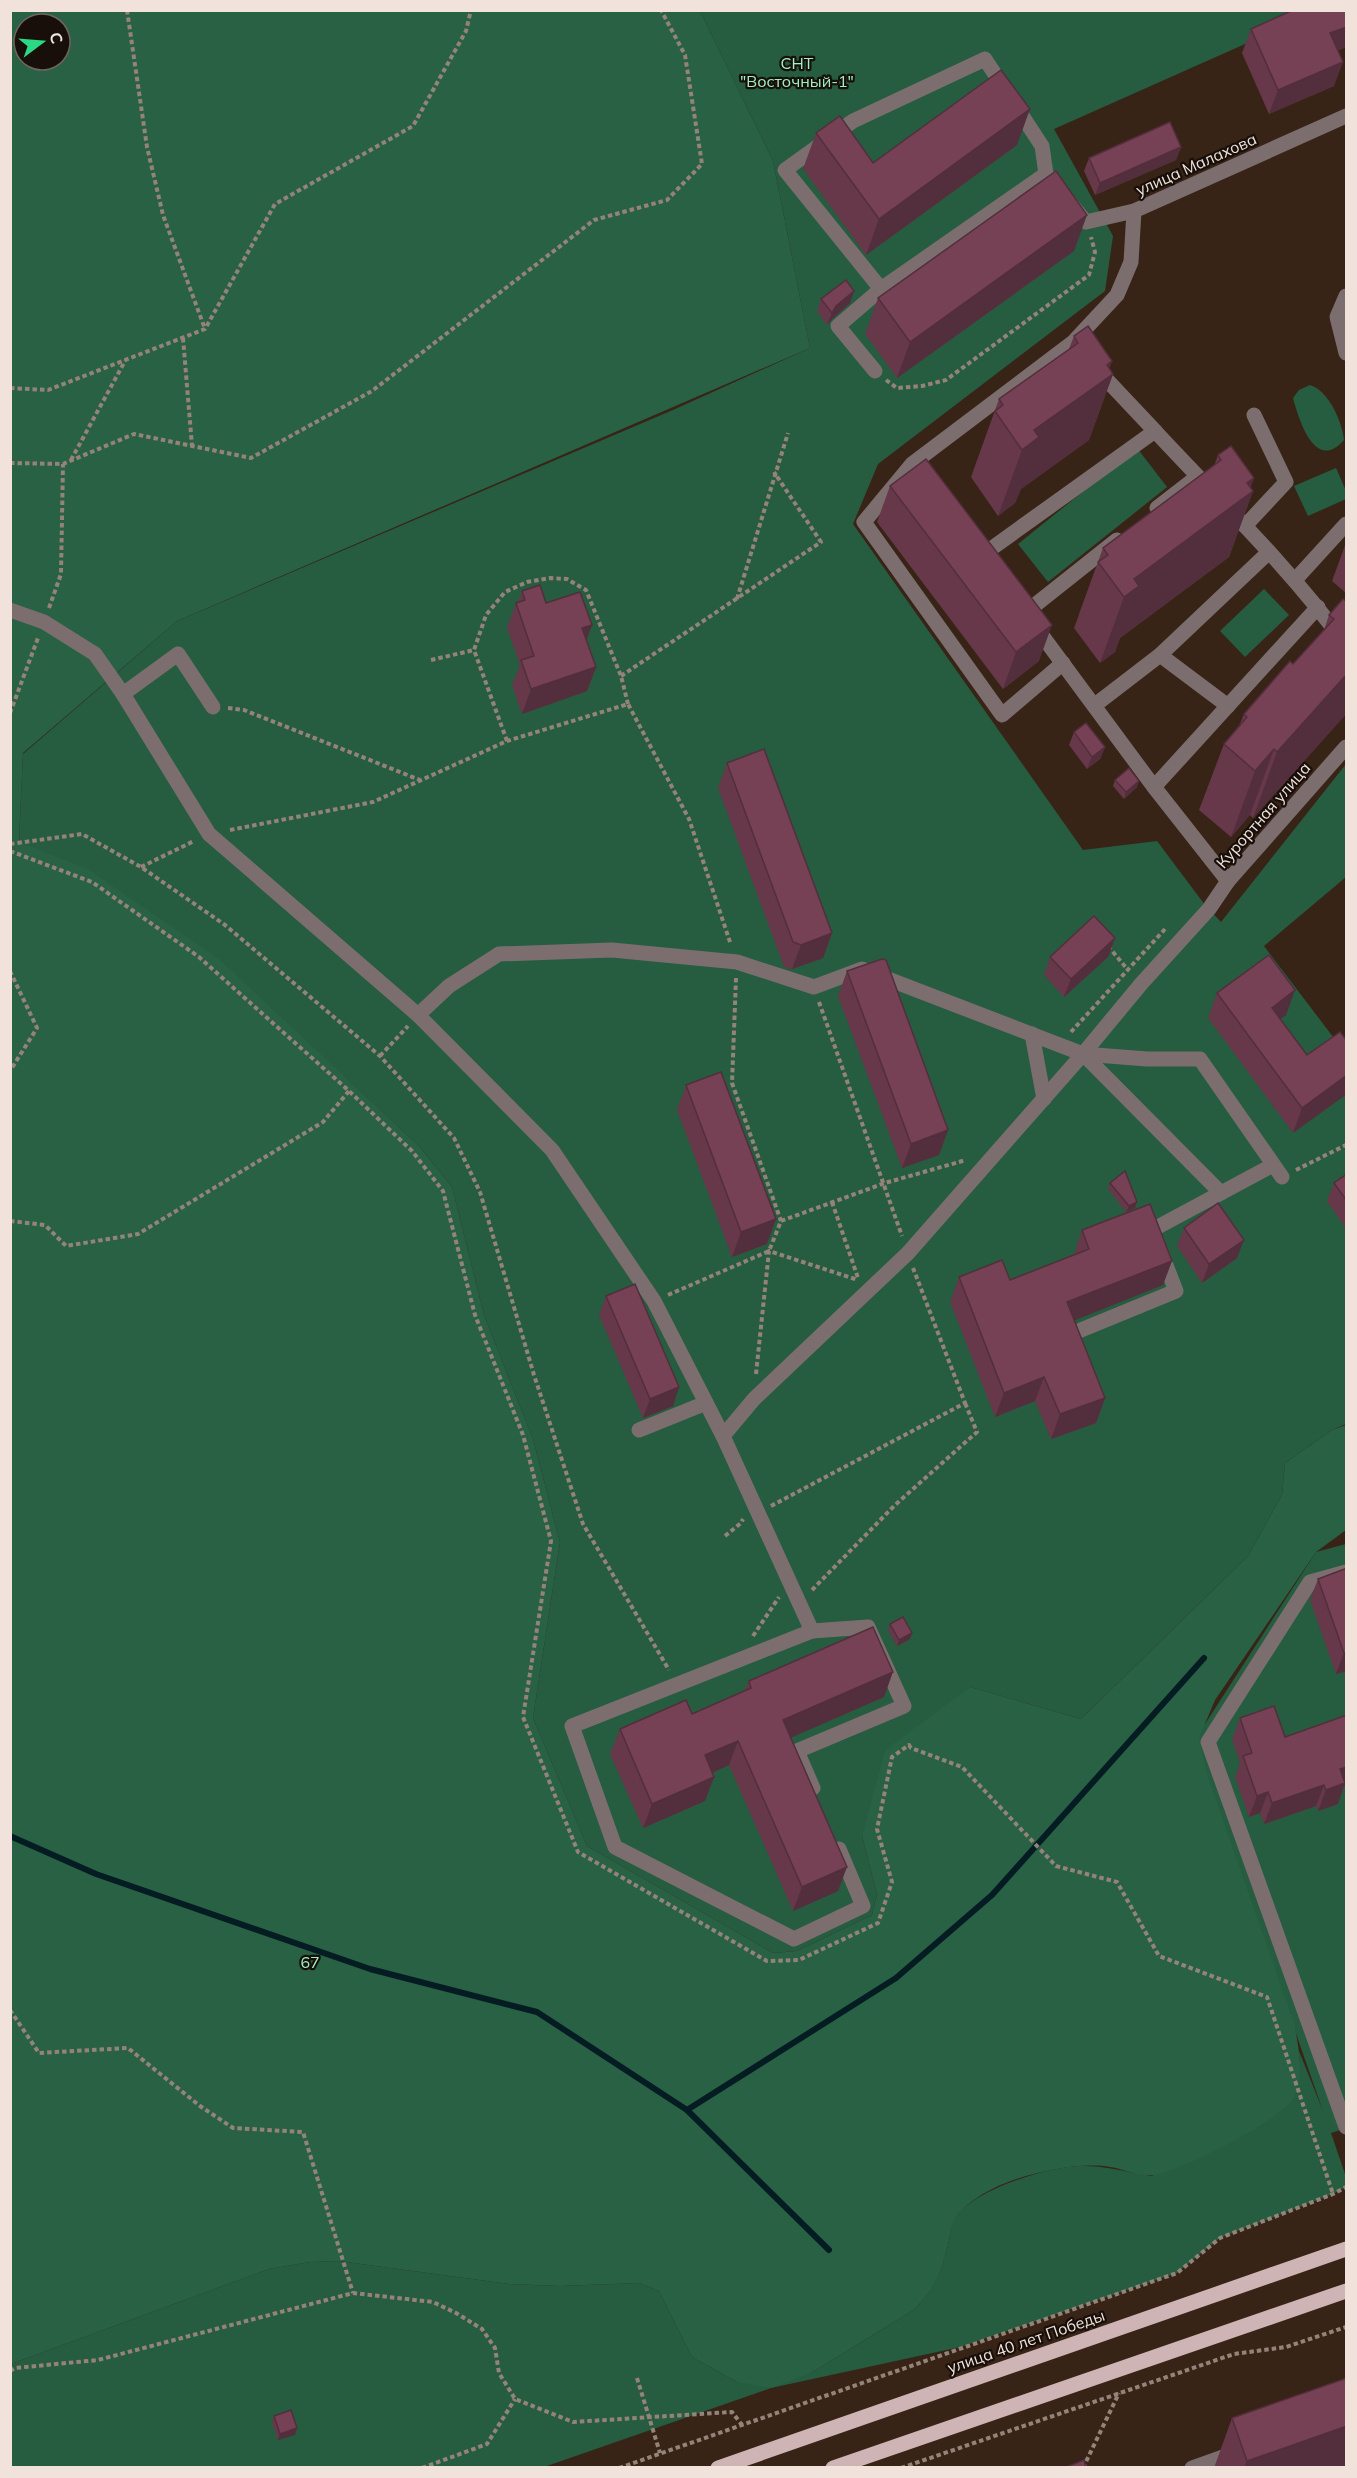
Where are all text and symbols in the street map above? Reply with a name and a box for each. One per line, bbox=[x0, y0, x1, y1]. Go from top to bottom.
north arrow bbox=[12, 12, 72, 72]
text: С bbox=[45, 30, 68, 46]
park label: СНТ "Восточный-1" bbox=[740, 53, 854, 91]
street label: улица Малахова bbox=[1133, 128, 1259, 200]
street label: Курортная улица bbox=[1212, 758, 1314, 872]
park label: 67 bbox=[300, 1952, 320, 1972]
street label: улица 40 лет Победы bbox=[945, 2305, 1107, 2377]

